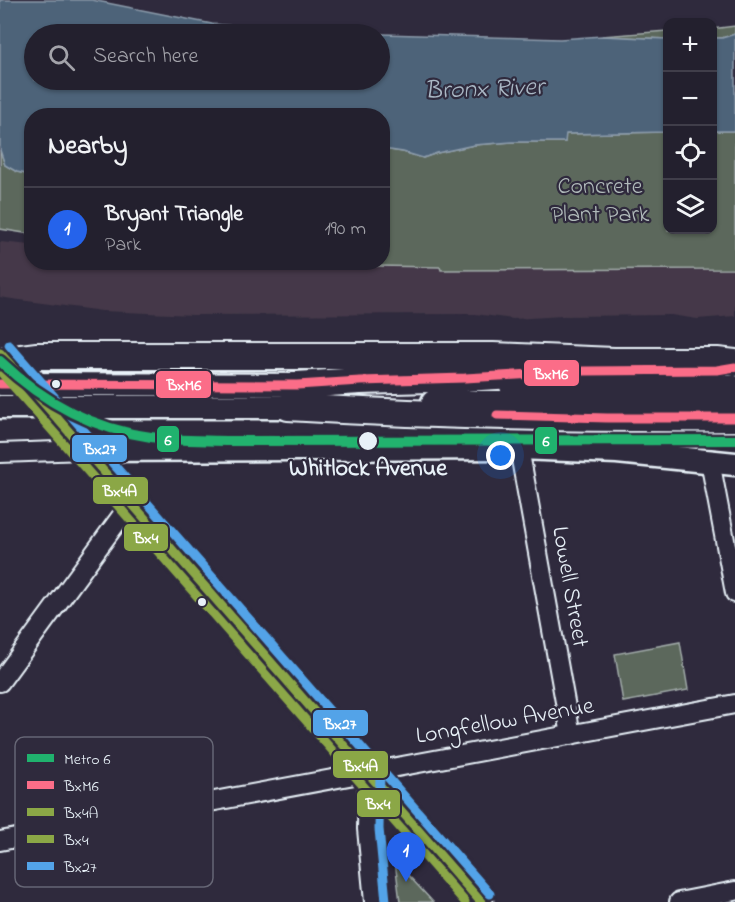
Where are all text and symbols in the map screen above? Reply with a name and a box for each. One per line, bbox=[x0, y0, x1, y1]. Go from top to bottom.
map controls bbox=[663, 18, 717, 234]
button: + bbox=[663, 18, 717, 72]
search box bbox=[24, 24, 390, 90]
icon: search bbox=[45, 41, 78, 74]
text: Search here bbox=[93, 41, 198, 73]
water label: Bronx River bbox=[424, 69, 547, 111]
button: − bbox=[663, 72, 717, 126]
button: locate bbox=[663, 126, 717, 180]
text: Nearby bbox=[48, 128, 127, 166]
park label: Concrete Plant Park bbox=[551, 170, 650, 233]
button: layers bbox=[663, 180, 717, 234]
text: Bryant Triangle bbox=[105, 199, 243, 231]
text: 1 bbox=[64, 215, 71, 244]
text: 190 m bbox=[324, 215, 366, 244]
text: Park bbox=[105, 231, 141, 260]
line badge: BxM6 bbox=[523, 359, 580, 387]
text: BxM6 bbox=[533, 363, 569, 387]
line badge: BxM6 bbox=[155, 370, 212, 399]
text: BxM6 bbox=[166, 374, 202, 398]
unlabelled marker bbox=[50, 378, 62, 390]
line badge: 6 bbox=[156, 425, 180, 453]
line badge: 6 bbox=[534, 426, 558, 455]
text: 6 bbox=[163, 429, 172, 453]
marker: Whitlock Avenue bbox=[357, 430, 379, 452]
text: 6 bbox=[541, 430, 550, 454]
line badge: Bx27 bbox=[71, 434, 128, 463]
text: Bx27 bbox=[83, 438, 117, 462]
your location bbox=[486, 441, 515, 470]
place label: Whitlock Avenue bbox=[289, 452, 448, 487]
line badge: Bx4A bbox=[92, 476, 149, 505]
text: Bx4A bbox=[102, 480, 137, 504]
line badge: Bx4 bbox=[123, 523, 169, 552]
street label: Lowell Street bbox=[541, 524, 597, 650]
text: Bx4 bbox=[133, 527, 159, 551]
unlabelled marker bbox=[196, 596, 208, 608]
street label: Longfellow Avenue bbox=[413, 689, 597, 755]
line badge: Bx27 bbox=[312, 709, 369, 737]
text: Bx27 bbox=[323, 713, 357, 737]
legend bbox=[15, 737, 213, 887]
text: Metro 6 bbox=[64, 748, 111, 772]
line badge: Bx4A bbox=[332, 750, 389, 779]
text: Bx4A bbox=[343, 755, 378, 779]
text: BxM6 bbox=[63, 775, 99, 799]
line badge: Bx4 bbox=[356, 789, 401, 818]
text: Bx4 bbox=[365, 793, 391, 817]
text: Bx4A bbox=[63, 802, 99, 826]
text: Bx4 bbox=[63, 829, 89, 853]
pin: 1 bbox=[386, 832, 426, 882]
text: Bx27 bbox=[63, 856, 97, 880]

